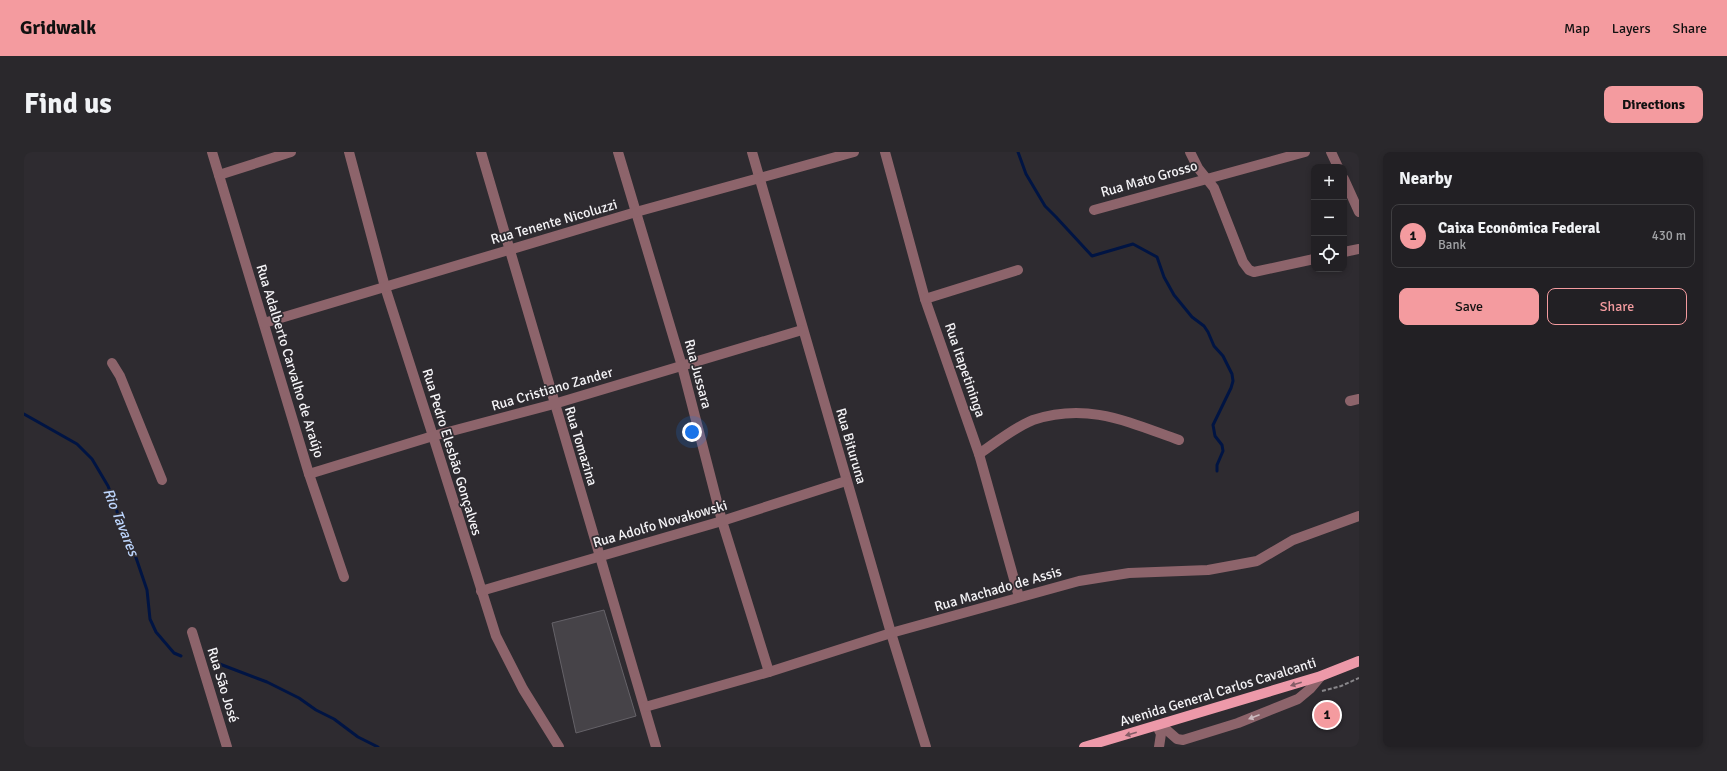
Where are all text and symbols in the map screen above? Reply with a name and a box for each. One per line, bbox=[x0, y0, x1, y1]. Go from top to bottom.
text: Gridwalk bbox=[20, 16, 96, 40]
text: Map bbox=[1564, 20, 1590, 37]
text: Layers bbox=[1612, 20, 1651, 37]
text: Share bbox=[1673, 20, 1707, 37]
button: Directions bbox=[1604, 86, 1703, 123]
text: Find us bbox=[24, 87, 112, 121]
street label: Rua Mato Grosso bbox=[1099, 157, 1199, 201]
map controls bbox=[1311, 164, 1347, 272]
button: + bbox=[1311, 164, 1347, 200]
text: Nearby bbox=[1399, 168, 1452, 189]
street label: Rua Tenente Nicoluzzi bbox=[489, 196, 619, 248]
button: − bbox=[1311, 200, 1347, 236]
text: Caixa Econômica Federal bbox=[1438, 219, 1600, 237]
text: 1 bbox=[1409, 228, 1417, 244]
text: 430 m bbox=[1652, 228, 1686, 244]
button: locate bbox=[1311, 236, 1347, 272]
text: Bank bbox=[1438, 237, 1466, 253]
street label: Rua Adalberto Carvalho de Araújo bbox=[252, 262, 328, 460]
button: Save bbox=[1399, 288, 1539, 325]
button: Share bbox=[1547, 288, 1687, 325]
street label: Rua Itapetininga bbox=[941, 321, 989, 419]
street label: Rua Jussara bbox=[681, 337, 715, 411]
street label: Rua Cristiano Zander bbox=[489, 363, 616, 414]
street label: Rua Pedro Elesbão Gonçalves bbox=[418, 366, 486, 538]
street label: Rua Tomazina bbox=[561, 404, 601, 488]
street label: Rua Bituruna bbox=[832, 406, 870, 486]
your location bbox=[682, 422, 702, 442]
water label: Rio Tavares bbox=[99, 485, 143, 560]
street label: Rua Adolfo Novakowski bbox=[591, 497, 729, 551]
street label: Rua Machado de Assis bbox=[932, 563, 1064, 615]
street label: Rua São José bbox=[203, 645, 243, 725]
street label: Avenida General Carlos Cavalcanti bbox=[1118, 654, 1318, 730]
one-way arrow bbox=[1290, 681, 1302, 687]
pin: 1 bbox=[1314, 700, 1340, 730]
one-way arrow bbox=[1247, 714, 1259, 720]
one-way arrow bbox=[1125, 731, 1138, 737]

